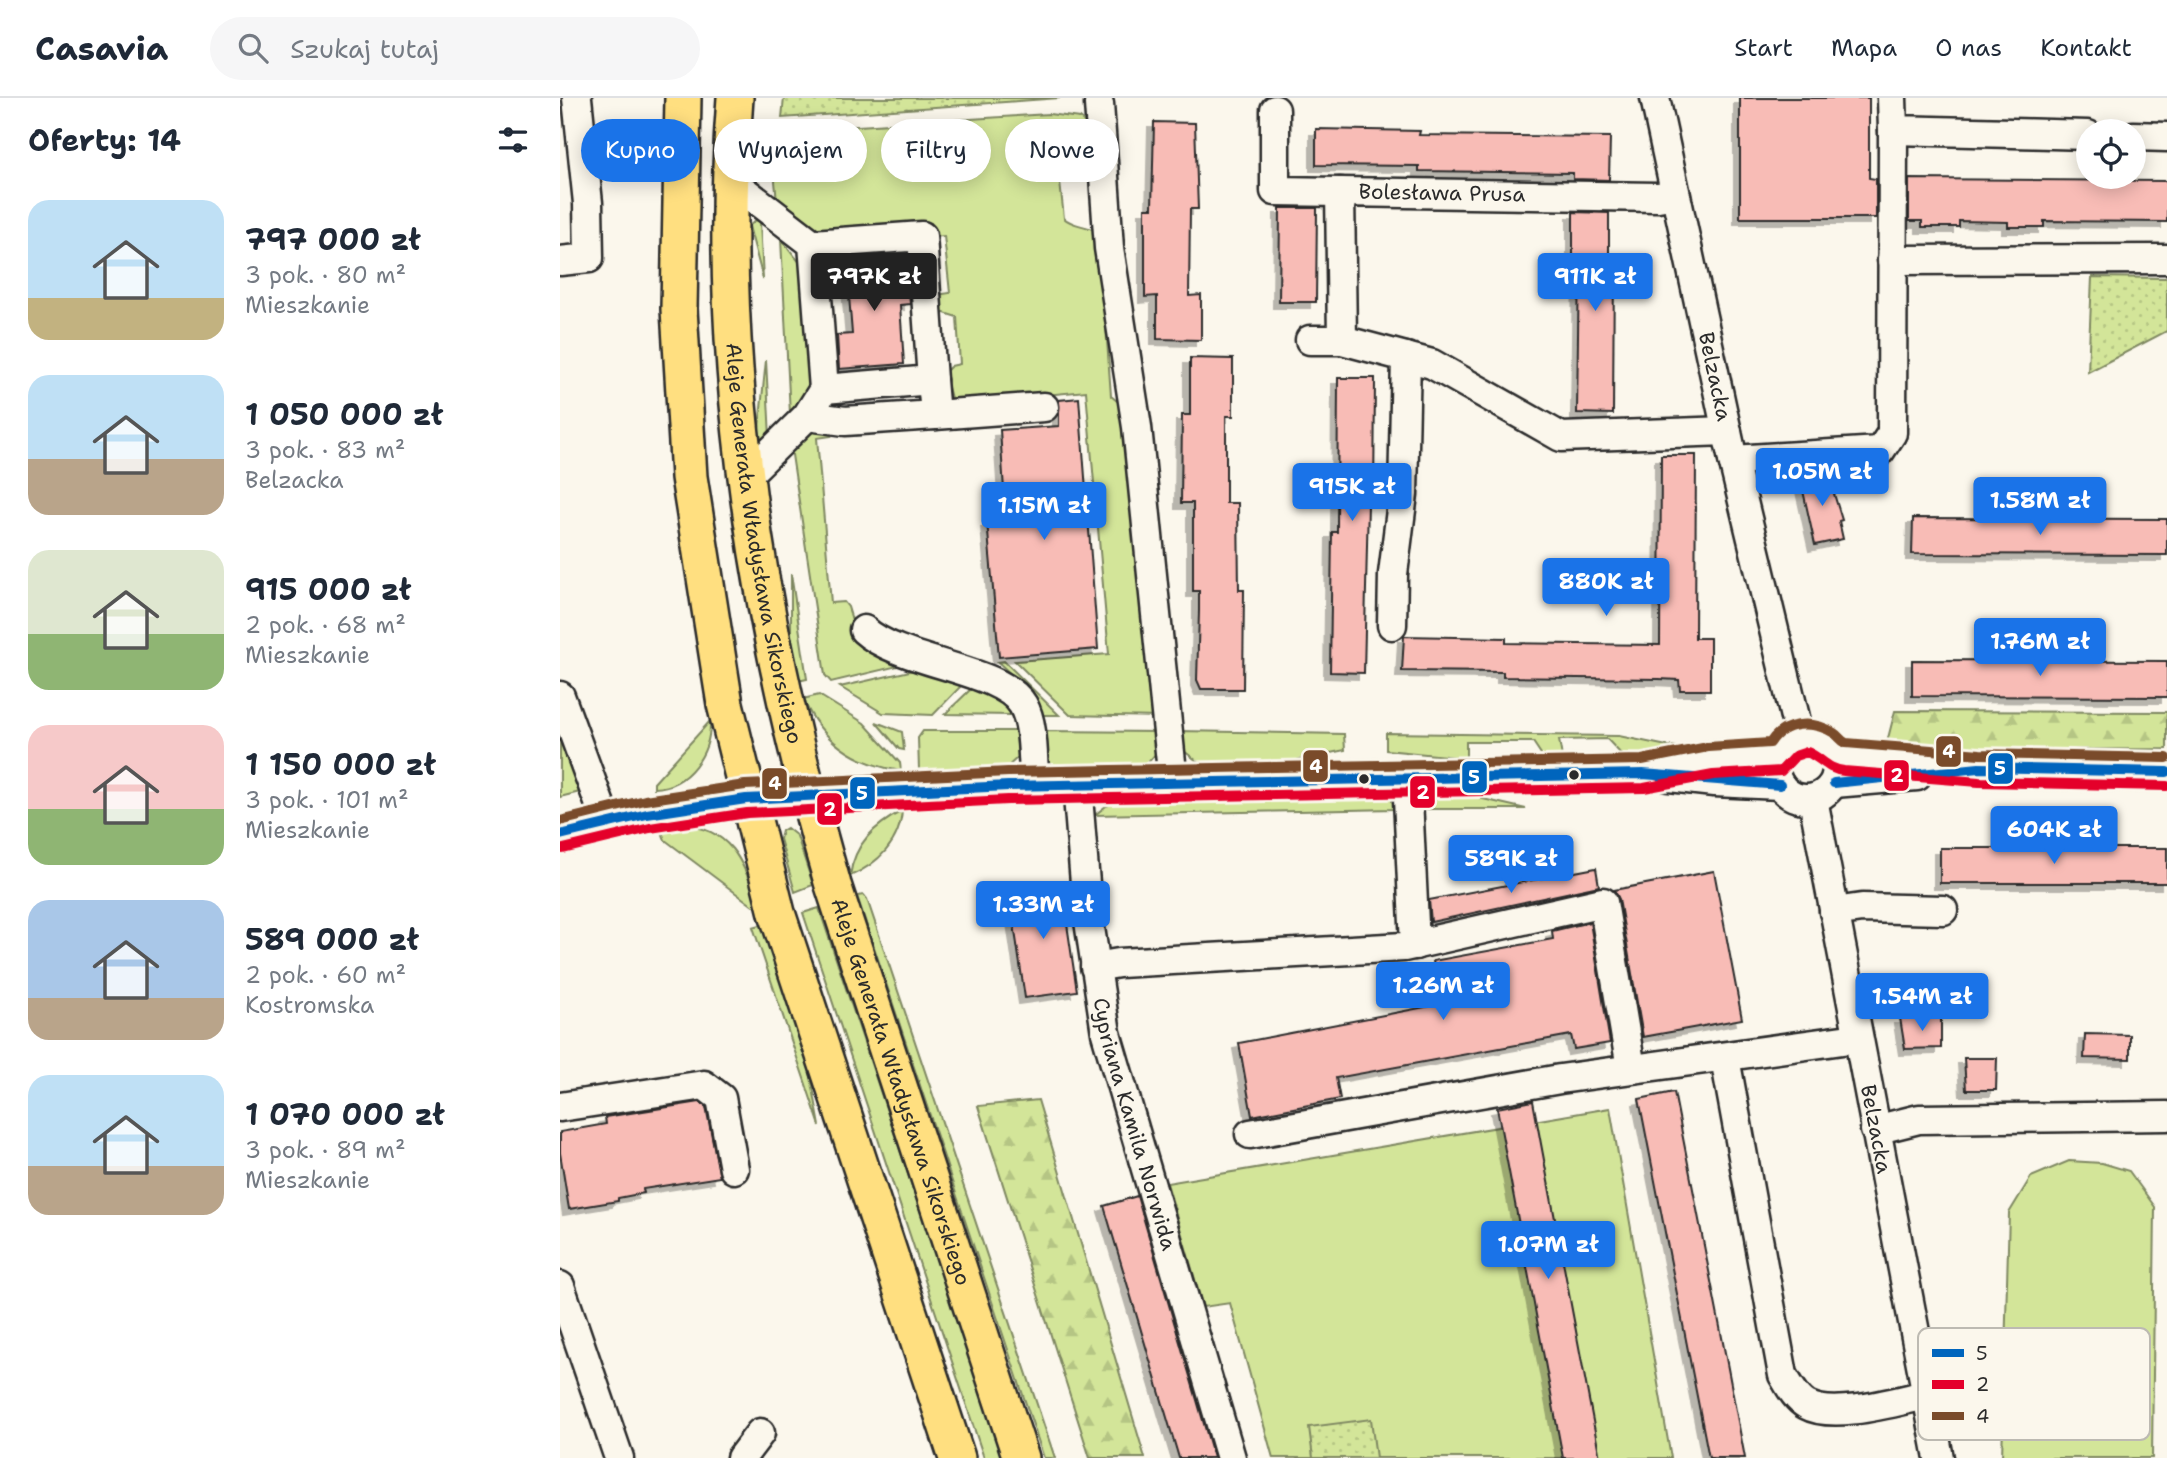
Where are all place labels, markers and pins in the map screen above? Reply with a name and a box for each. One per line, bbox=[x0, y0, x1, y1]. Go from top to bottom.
pin: 797K zł bbox=[809, 254, 939, 313]
pin: 911K zł bbox=[1530, 254, 1660, 313]
pin: 1.05M zł bbox=[1750, 448, 1894, 508]
pin: 915K zł bbox=[1287, 464, 1417, 523]
pin: 1.58M zł bbox=[1968, 478, 2112, 537]
pin: 1.15M zł bbox=[972, 482, 1116, 542]
pin: 880K zł bbox=[1541, 559, 1671, 618]
pin: 1.76M zł bbox=[1968, 618, 2112, 678]
unlabelled marker bbox=[1567, 768, 1581, 782]
unlabelled marker bbox=[1357, 772, 1371, 786]
pin: 604K zł bbox=[1989, 806, 2119, 866]
pin: 589K zł bbox=[1446, 836, 1576, 895]
pin: 1.33M zł bbox=[971, 882, 1115, 941]
pin: 1.26M zł bbox=[1371, 962, 1515, 1022]
pin: 1.54M zł bbox=[1850, 974, 1994, 1033]
pin: 1.07M zł bbox=[1476, 1222, 1620, 1281]

